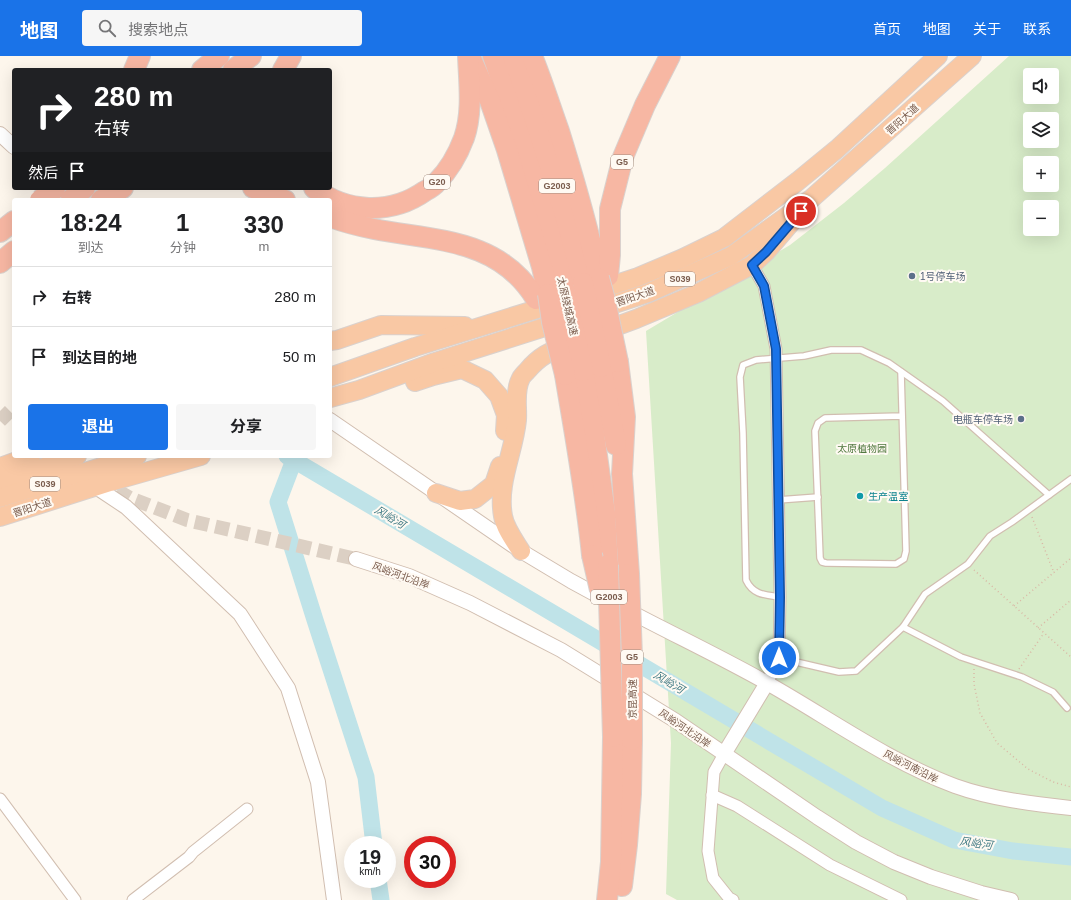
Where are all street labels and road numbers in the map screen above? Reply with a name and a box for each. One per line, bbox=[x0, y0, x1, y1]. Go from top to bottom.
street label: 晋阳大道 bbox=[884, 102, 921, 137]
road number: G5 bbox=[611, 155, 633, 169]
road number: G20 bbox=[424, 175, 450, 189]
road number: G2003 bbox=[539, 179, 575, 193]
road number: S039 bbox=[665, 272, 695, 286]
street label: 太原绕城高速 bbox=[555, 276, 580, 337]
street label: 晋阳大道 bbox=[614, 285, 656, 308]
road number: S039 bbox=[30, 477, 60, 491]
street label: 晋阳大道 bbox=[11, 496, 53, 519]
street label: 风峪河北沿岸 bbox=[371, 560, 431, 591]
road number: G2003 bbox=[591, 590, 627, 604]
road number: G5 bbox=[621, 650, 643, 664]
street label: 京昆高速 bbox=[627, 679, 638, 719]
street label: 风峪河北沿岸 bbox=[657, 707, 713, 750]
street label: 风峪河南沿岸 bbox=[882, 748, 940, 785]

